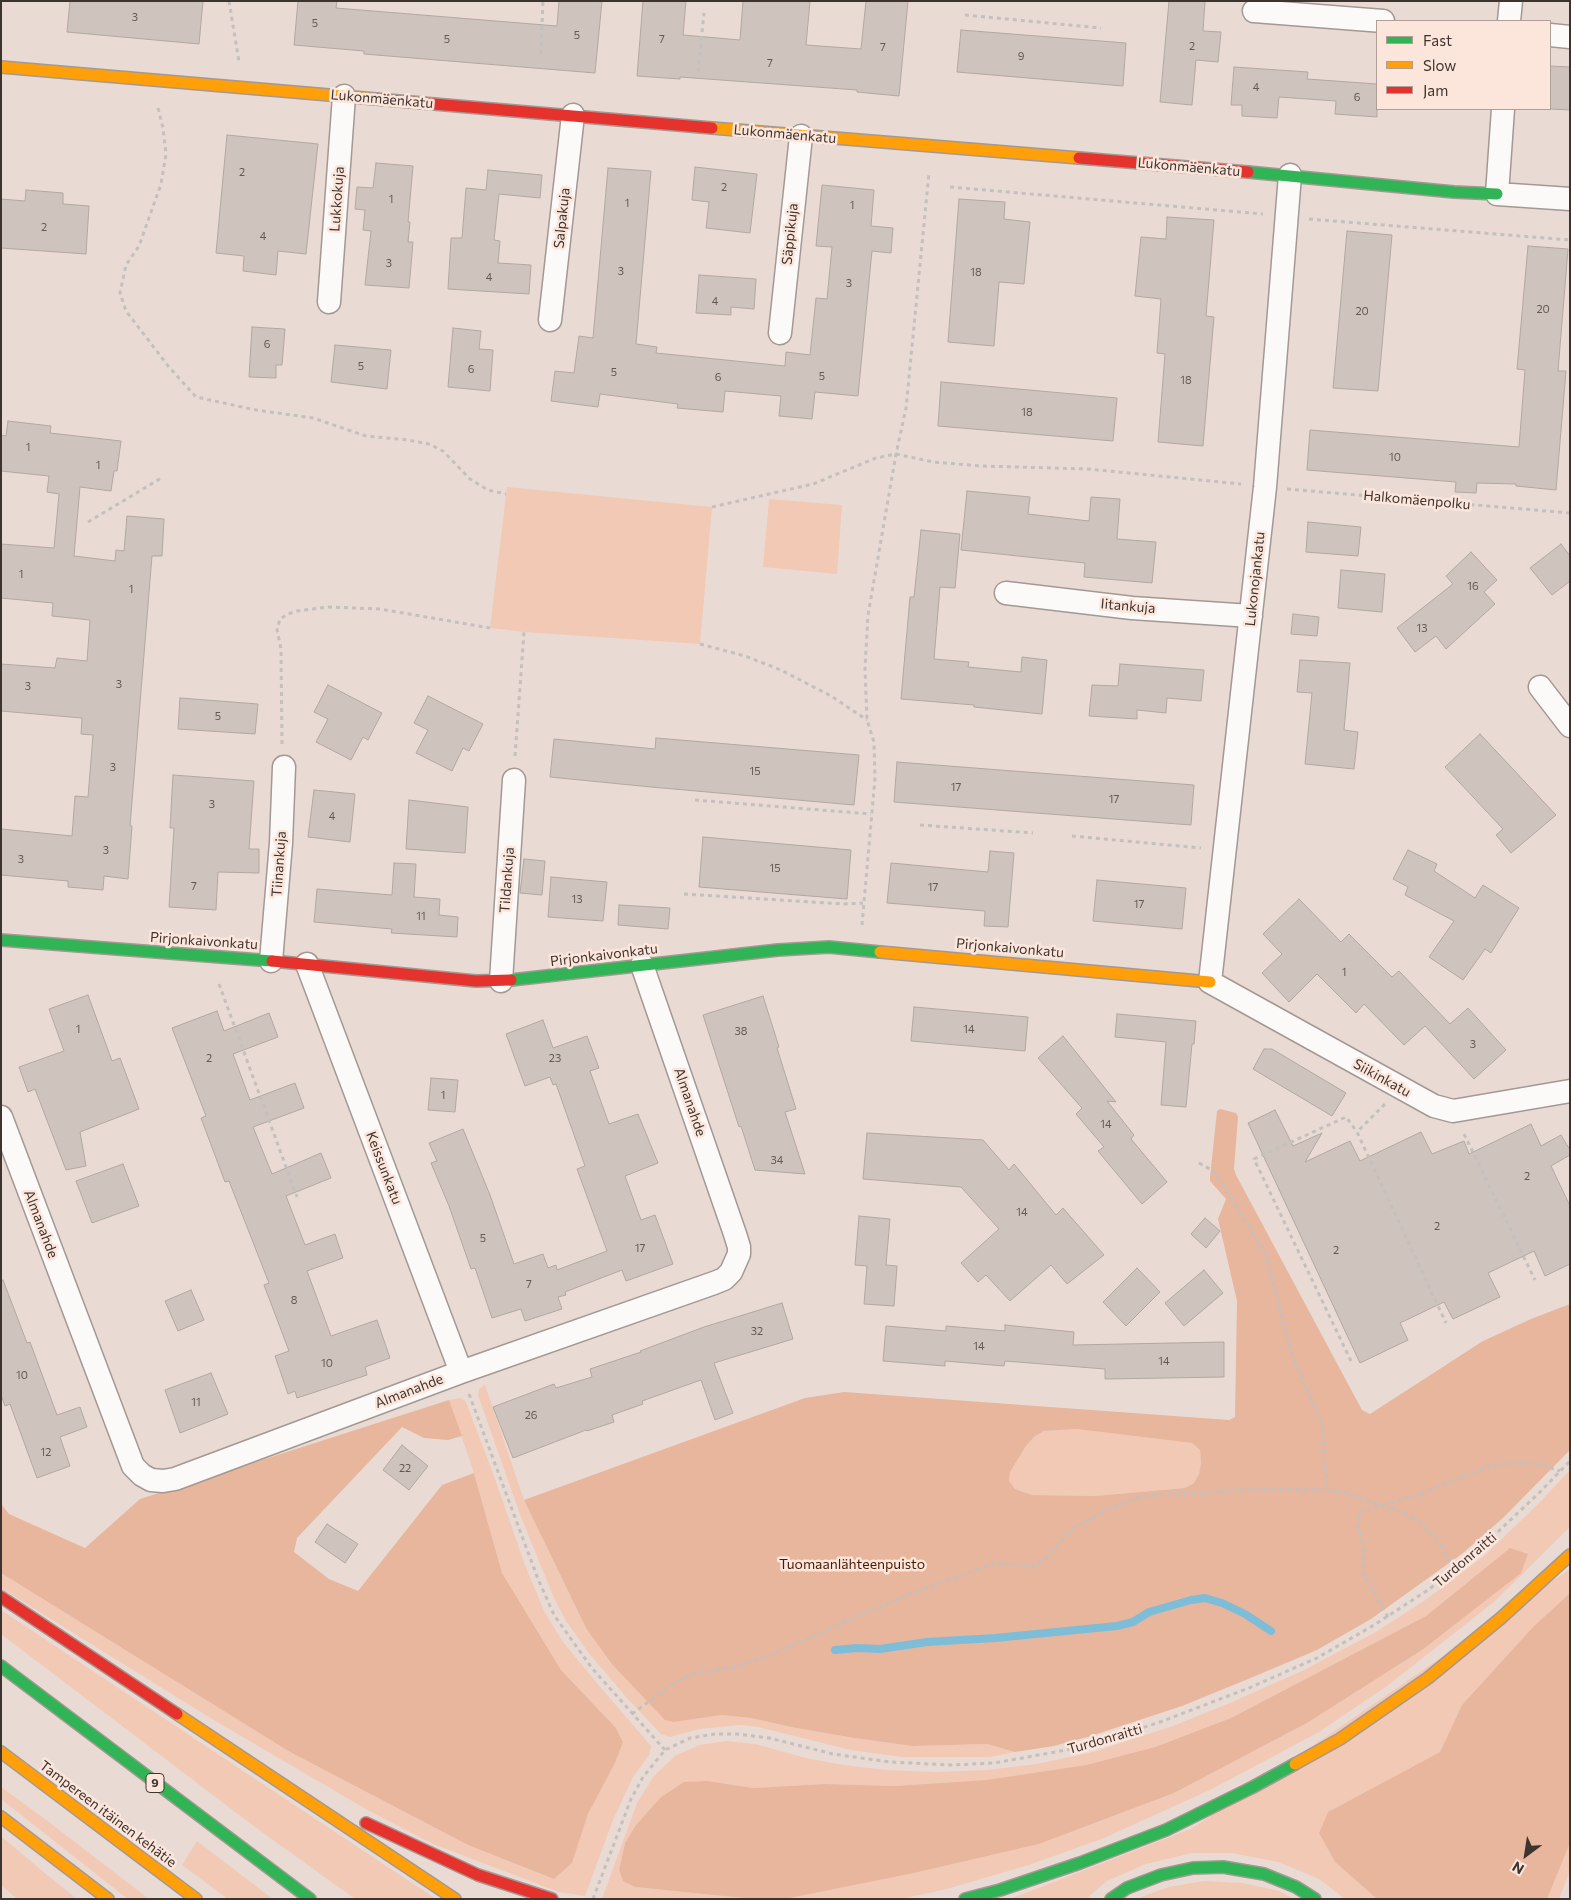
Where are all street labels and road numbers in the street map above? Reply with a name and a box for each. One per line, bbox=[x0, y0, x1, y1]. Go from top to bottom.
street label: Lukonmäenkatu bbox=[330, 86, 434, 112]
street label: Lukonmäenkatu bbox=[733, 121, 837, 147]
street label: Lukonmäenkatu bbox=[1137, 154, 1241, 180]
street label: Lukkokuja bbox=[326, 166, 348, 232]
street label: Salpakuja bbox=[550, 187, 574, 249]
street label: Säppikuja bbox=[778, 202, 802, 266]
street label: Halkomäenpolku bbox=[1363, 487, 1471, 513]
street label: Lukonojankatu bbox=[1242, 531, 1268, 627]
street label: Iitankuja bbox=[1100, 595, 1156, 617]
street label: Tiinankuja bbox=[268, 831, 290, 897]
street label: Tildankuja bbox=[496, 847, 518, 913]
street label: Pirjonkaivonkatu bbox=[149, 929, 259, 953]
street label: Pirjonkaivonkatu bbox=[955, 935, 1065, 961]
street label: Pirjonkaivonkatu bbox=[549, 940, 659, 970]
street label: Siikinkatu bbox=[1350, 1055, 1414, 1101]
street label: Almanahde bbox=[670, 1065, 710, 1139]
street label: Keissunkatu bbox=[362, 1129, 406, 1207]
street label: Almanahde bbox=[20, 1188, 62, 1260]
street label: Almanahde bbox=[373, 1370, 445, 1412]
street label: Turdonraitti bbox=[1430, 1529, 1500, 1591]
street label: Turdonraitti bbox=[1066, 1720, 1144, 1758]
street label: Tampereen itäinen kehätie bbox=[36, 1757, 180, 1871]
road number: 9 bbox=[146, 1774, 164, 1792]

